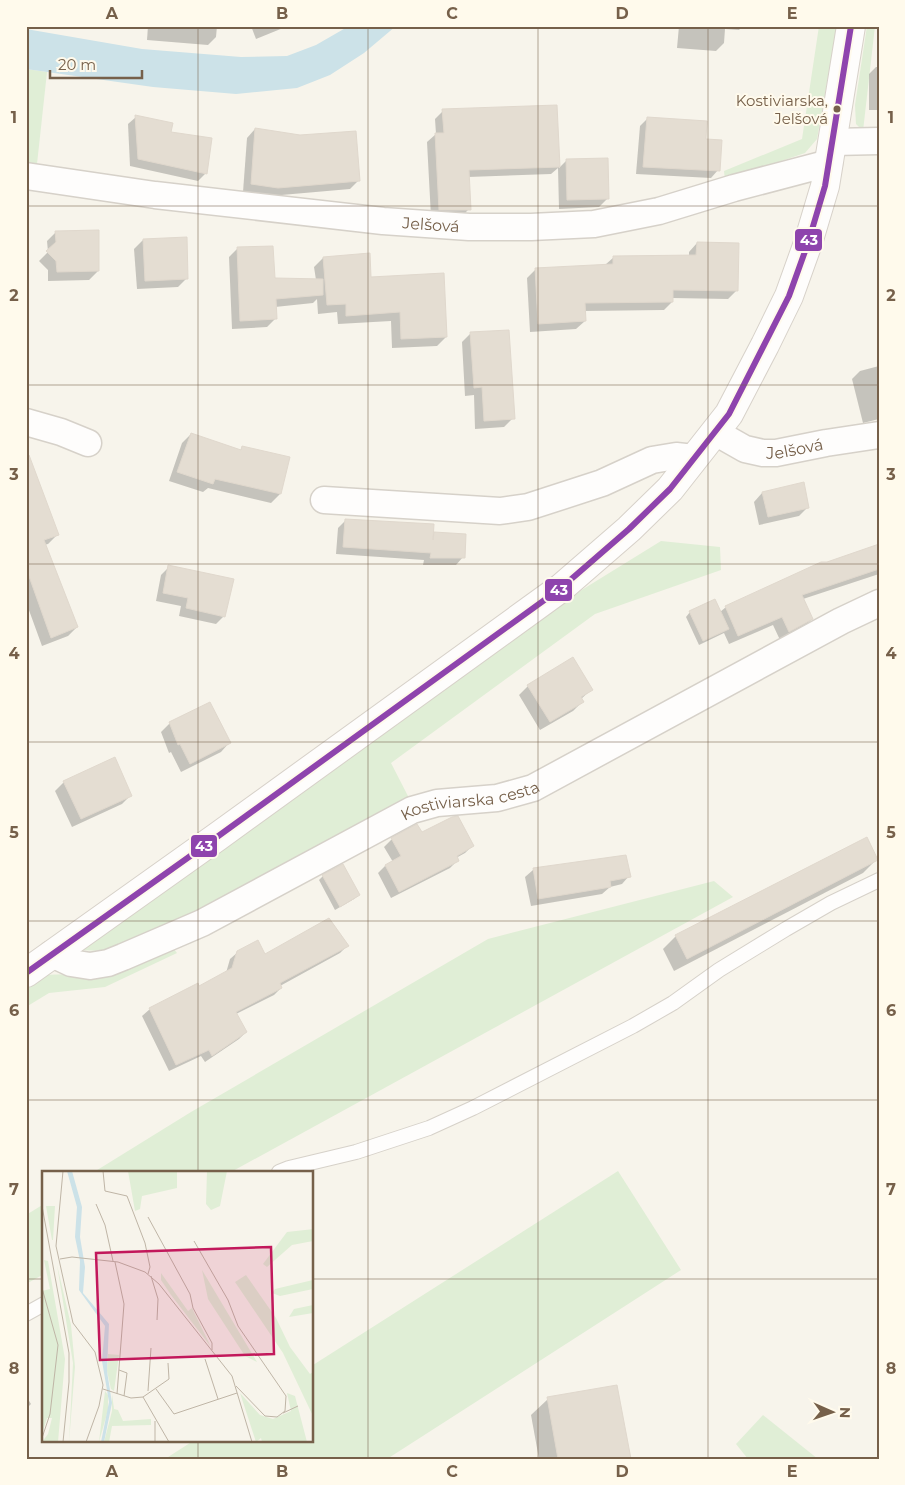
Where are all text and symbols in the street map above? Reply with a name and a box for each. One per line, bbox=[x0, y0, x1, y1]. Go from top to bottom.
text: A bbox=[105, 4, 119, 23]
text: B bbox=[276, 4, 288, 23]
text: C bbox=[446, 4, 458, 23]
text: D bbox=[615, 4, 629, 23]
text: E bbox=[787, 4, 797, 23]
scale bar bbox=[50, 48, 142, 80]
text: 20 m bbox=[58, 55, 96, 74]
place label: Kostiviarska, Jelšová bbox=[736, 91, 828, 128]
marker: Kostiviarska, Jelšová bbox=[832, 104, 842, 114]
text: 1 bbox=[11, 108, 17, 127]
text: 1 bbox=[888, 108, 894, 127]
street label: Jelšová bbox=[401, 213, 460, 236]
line badge: 43 bbox=[794, 228, 823, 252]
text: 43 bbox=[800, 231, 818, 249]
text: 2 bbox=[9, 286, 19, 305]
text: 2 bbox=[886, 286, 896, 305]
street label: Jelšová bbox=[765, 434, 825, 463]
text: 3 bbox=[8, 465, 19, 484]
text: 3 bbox=[885, 465, 896, 484]
line badge: 43 bbox=[544, 578, 573, 602]
text: 43 bbox=[550, 581, 568, 599]
text: 4 bbox=[8, 644, 20, 663]
text: 4 bbox=[885, 644, 897, 663]
street label: Kostiviarska cesta bbox=[397, 777, 543, 824]
text: 5 bbox=[9, 823, 19, 842]
text: 5 bbox=[886, 823, 896, 842]
line badge: 43 bbox=[190, 834, 218, 858]
text: 43 bbox=[195, 837, 213, 855]
text: 6 bbox=[9, 1001, 19, 1020]
text: 6 bbox=[886, 1001, 896, 1020]
inset map bbox=[42, 1171, 314, 1442]
text: 7 bbox=[9, 1180, 19, 1199]
text: 7 bbox=[886, 1180, 896, 1199]
text: 8 bbox=[9, 1359, 19, 1378]
text: 8 bbox=[886, 1359, 896, 1378]
north arrow bbox=[808, 1388, 858, 1438]
text: N bbox=[836, 1406, 854, 1418]
text: A bbox=[105, 1462, 119, 1481]
text: B bbox=[276, 1462, 288, 1481]
text: C bbox=[446, 1462, 458, 1481]
text: D bbox=[615, 1462, 629, 1481]
text: E bbox=[787, 1462, 797, 1481]

